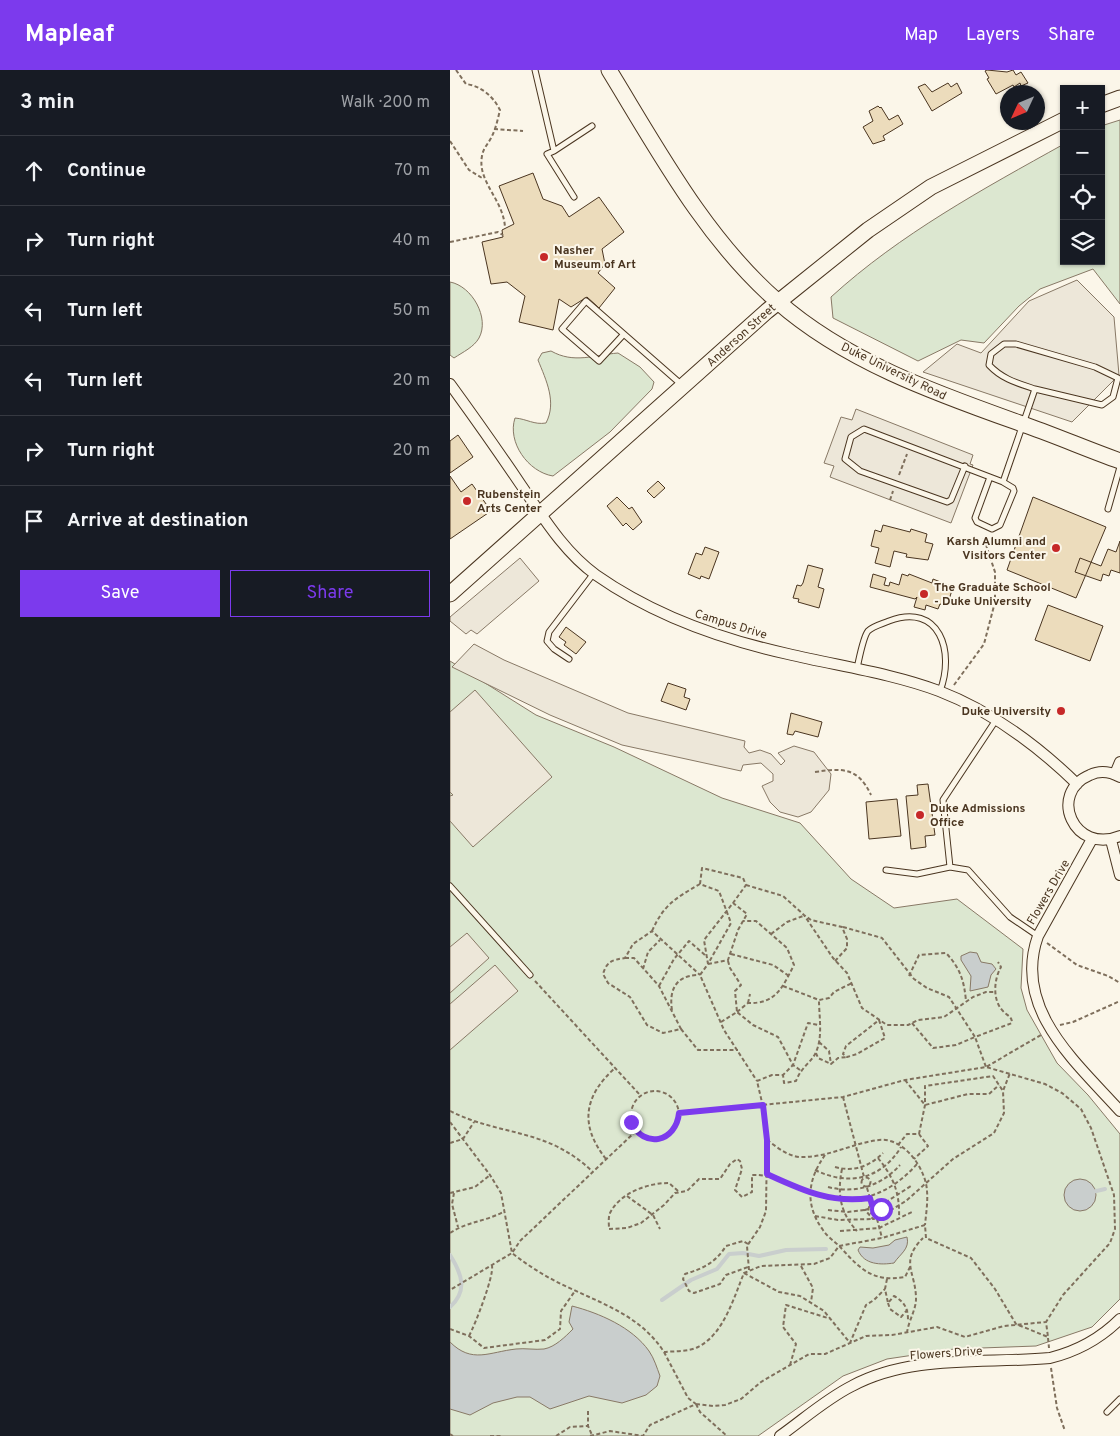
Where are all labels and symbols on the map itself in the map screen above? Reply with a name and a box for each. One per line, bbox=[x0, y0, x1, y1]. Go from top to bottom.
north arrow bbox=[1000, 85, 1045, 130]
place label: Nasher Museum of Art bbox=[554, 243, 636, 273]
marker: Nasher Museum of Art bbox=[538, 251, 550, 263]
street label: Anderson Street bbox=[704, 300, 780, 371]
street label: Duke University Road bbox=[838, 339, 949, 404]
place label: Rubenstein Arts Center bbox=[477, 487, 542, 517]
marker: Rubenstein Arts Center bbox=[461, 495, 473, 507]
place label: Karsh Alumni and Visitors Center bbox=[947, 534, 1046, 564]
marker: Karsh Alumni and Visitors Center bbox=[1050, 542, 1062, 554]
place label: The Graduate School - Duke University bbox=[934, 580, 1051, 610]
marker: The Graduate School - Duke University bbox=[918, 588, 930, 600]
street label: Campus Drive bbox=[693, 606, 769, 644]
place label: Duke University bbox=[961, 704, 1051, 720]
marker: Duke University bbox=[1055, 705, 1067, 717]
place label: Duke Admissions Office bbox=[930, 801, 1026, 831]
marker: Duke Admissions Office bbox=[914, 809, 926, 821]
street label: Flowers Drive bbox=[1024, 857, 1074, 928]
route end bbox=[620, 1111, 643, 1134]
route start bbox=[870, 1198, 893, 1221]
street label: Flowers Drive bbox=[909, 1343, 983, 1365]

